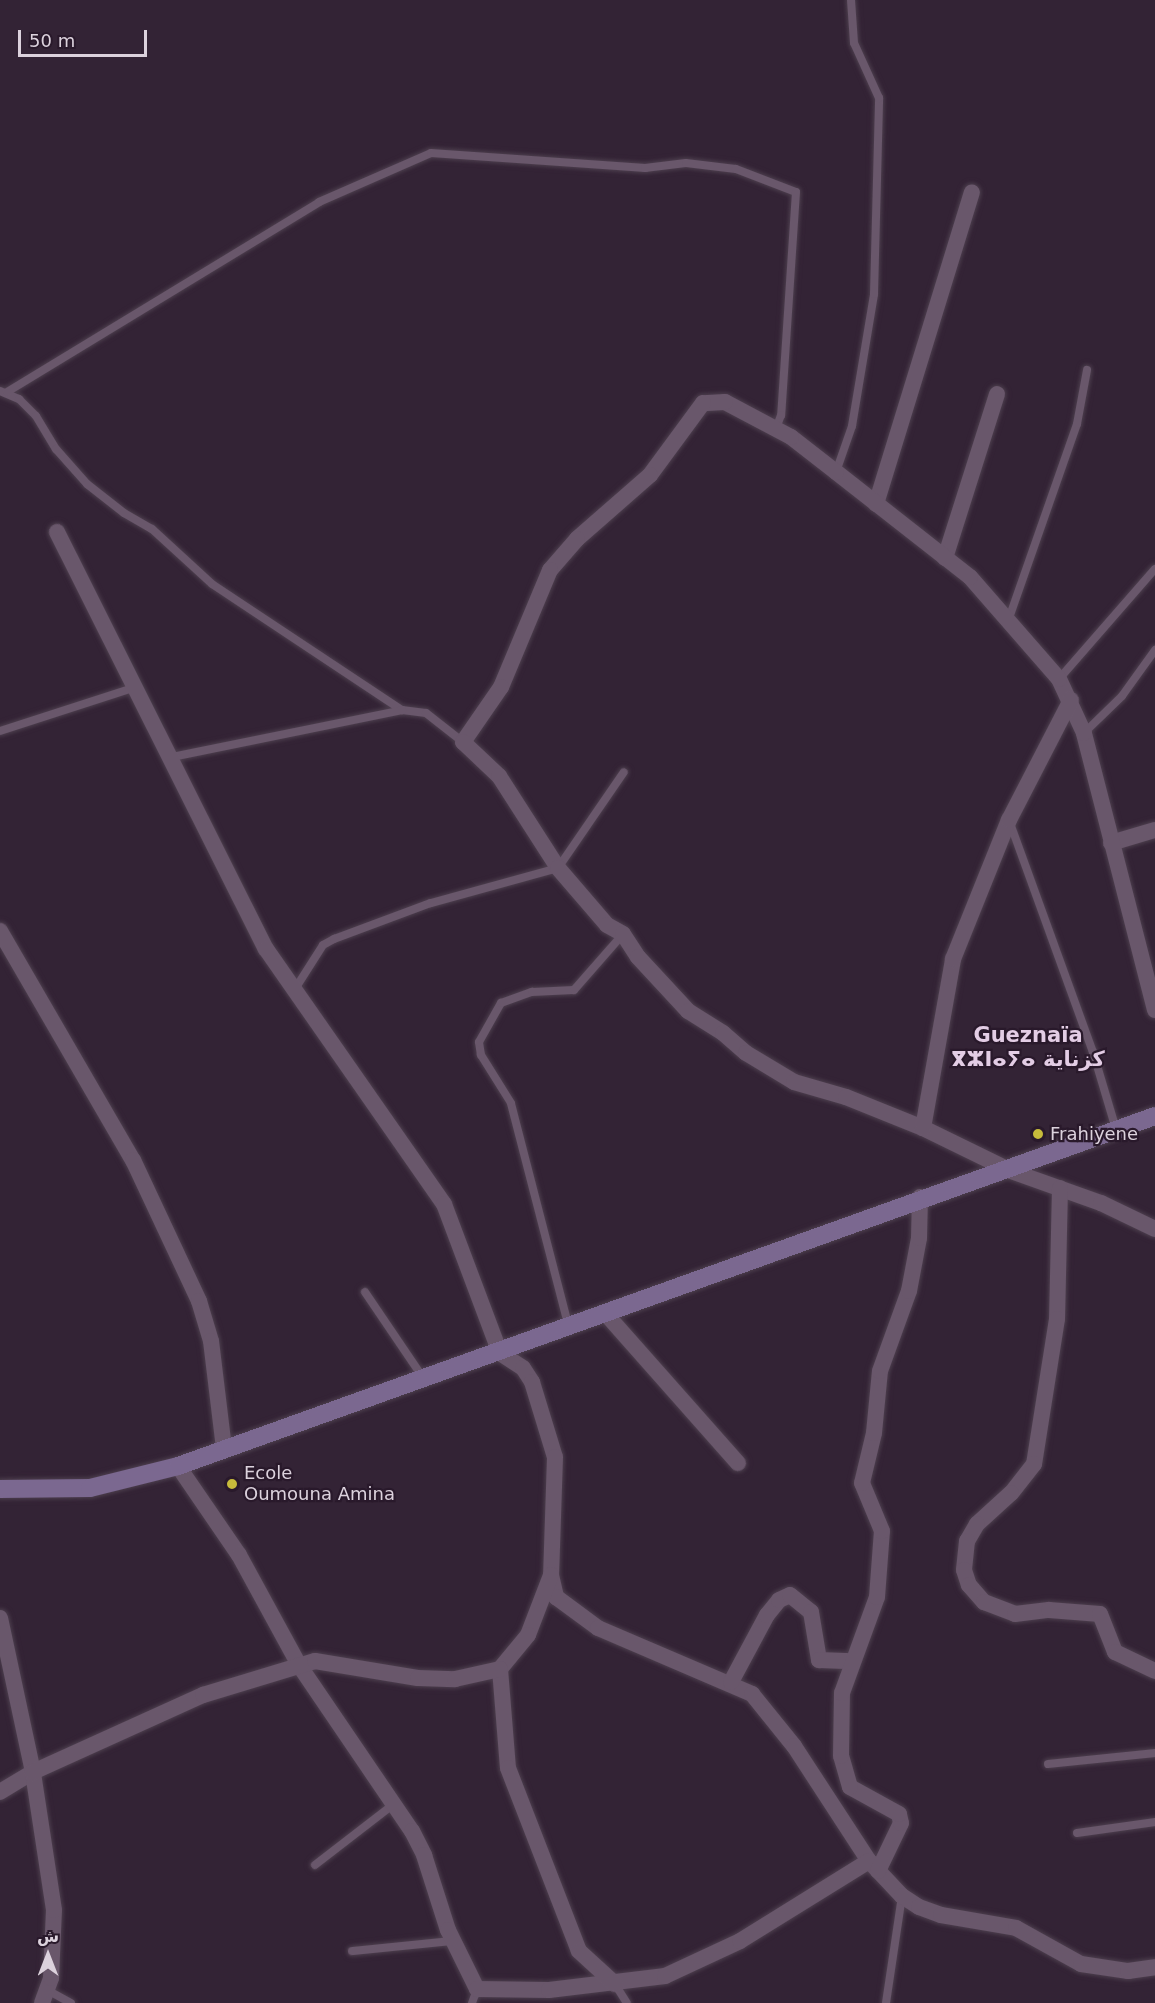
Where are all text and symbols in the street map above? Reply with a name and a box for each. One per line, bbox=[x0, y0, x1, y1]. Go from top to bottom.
scale bar bbox=[21, 18, 150, 56]
text: 50 m bbox=[29, 30, 75, 51]
district label: Gueznaïa ⴳⵣⵏⴰⵢⴰ كزناية bbox=[951, 1022, 1105, 1072]
place label: Frahiyene bbox=[1050, 1123, 1138, 1145]
marker: Frahiyene bbox=[1031, 1127, 1045, 1141]
place label: Ecole Oumouna Amina bbox=[244, 1463, 395, 1506]
marker: Ecole Oumouna Amina bbox=[225, 1477, 239, 1491]
north arrow bbox=[18, 1925, 78, 1985]
text: ش bbox=[37, 1927, 59, 1946]

